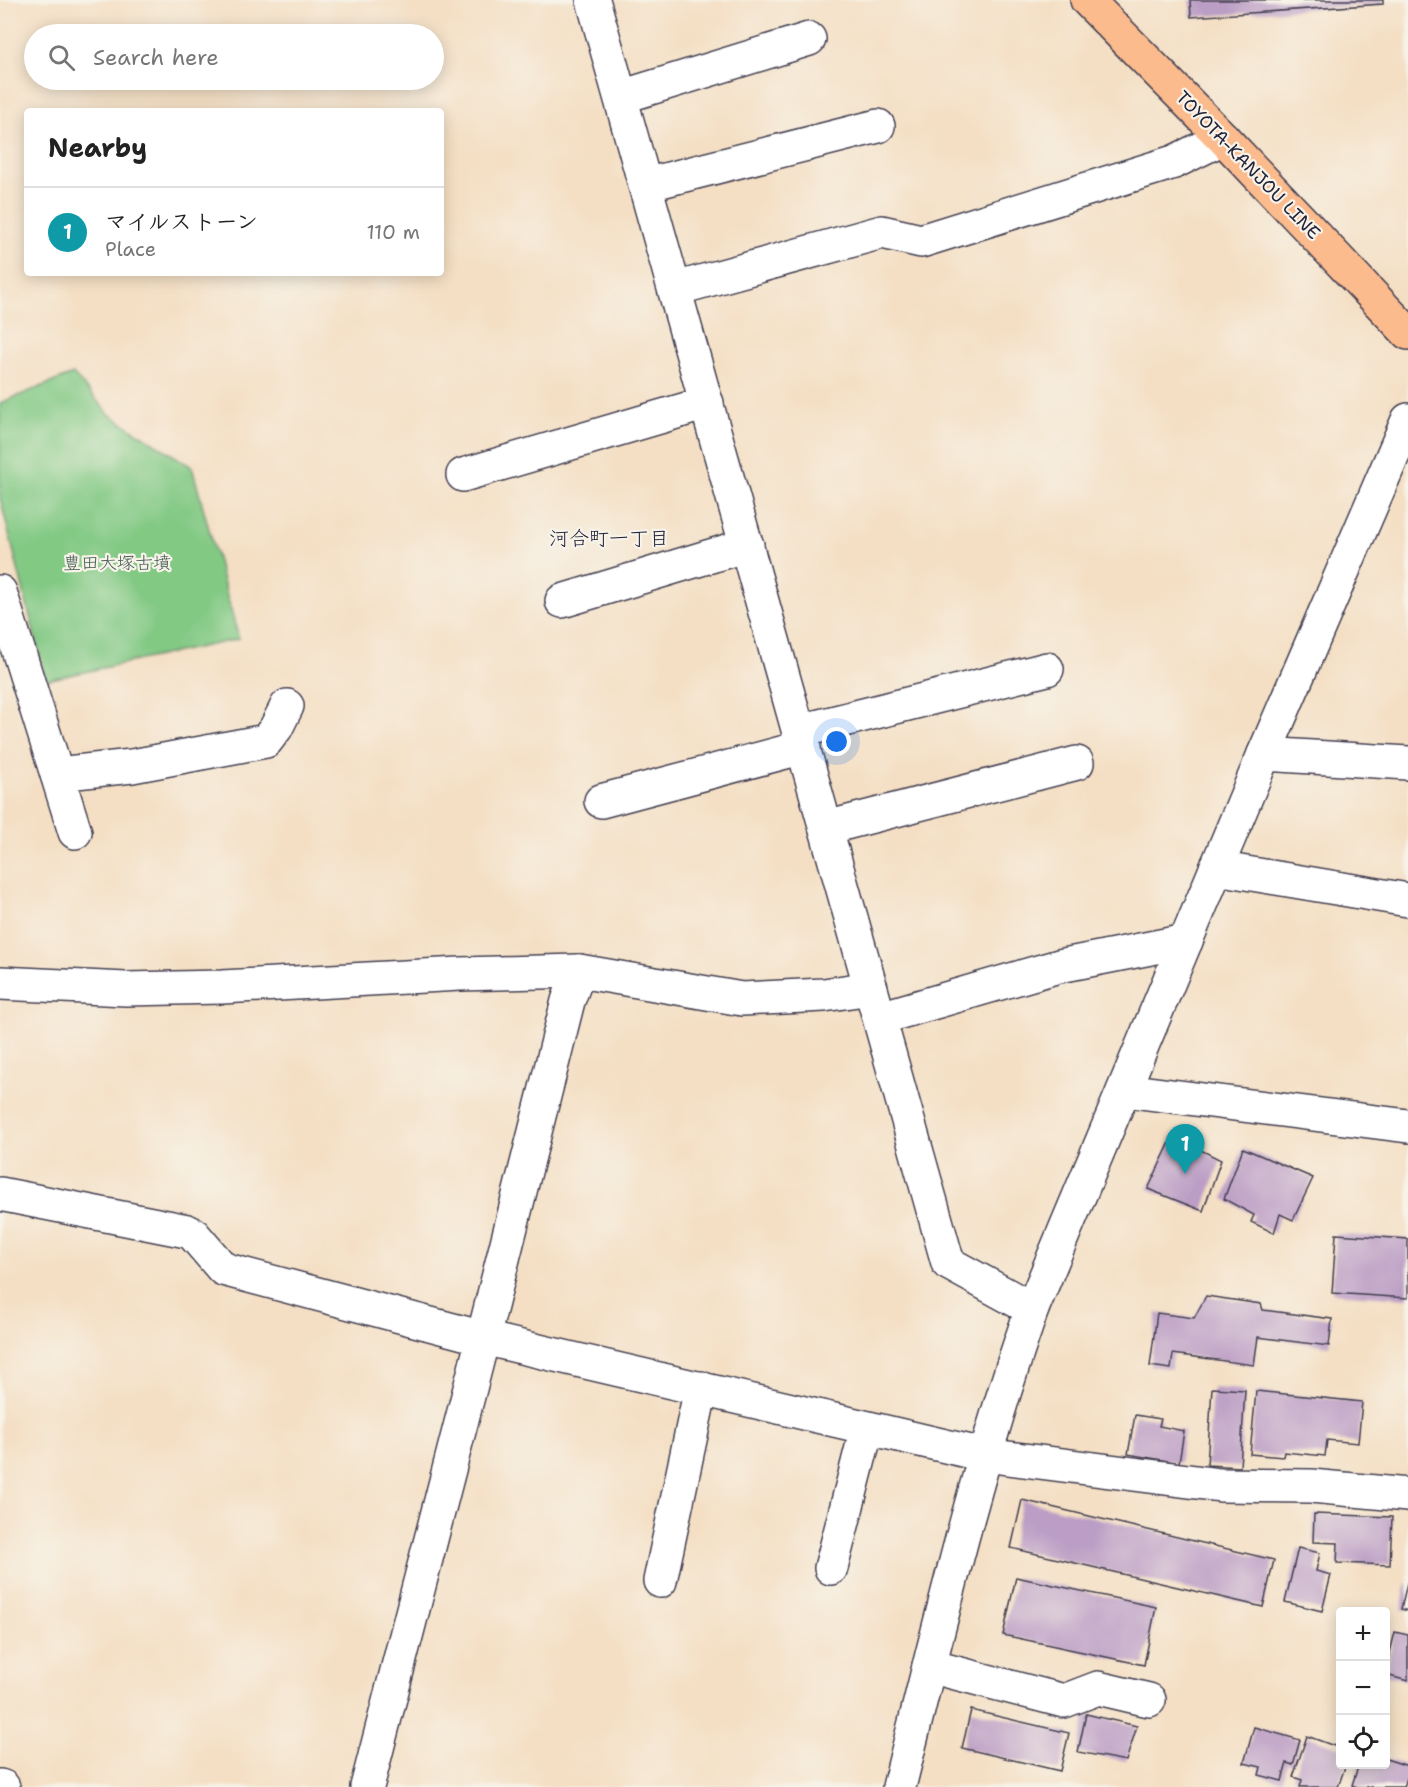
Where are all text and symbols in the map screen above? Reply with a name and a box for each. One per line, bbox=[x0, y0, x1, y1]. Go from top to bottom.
search box bbox=[24, 24, 444, 90]
icon: search bbox=[45, 41, 78, 74]
text: Search here bbox=[93, 43, 219, 72]
street label: TOYOTA-KANJOU LINE bbox=[1171, 85, 1325, 245]
text: Nearby bbox=[48, 130, 147, 165]
text: マイルストーン bbox=[105, 207, 258, 236]
text: 1 bbox=[63, 219, 72, 245]
text: 110 m bbox=[366, 219, 420, 245]
text: Place bbox=[105, 236, 156, 262]
district label: 河合町一丁目 bbox=[549, 525, 669, 551]
park label: 豊田大塚古墳 bbox=[63, 551, 171, 575]
your location bbox=[822, 727, 851, 756]
pin: 1 bbox=[1166, 1124, 1204, 1174]
map controls bbox=[1336, 1607, 1390, 1769]
button: + bbox=[1336, 1607, 1390, 1661]
button: − bbox=[1336, 1661, 1390, 1715]
button: locate bbox=[1336, 1715, 1390, 1769]

